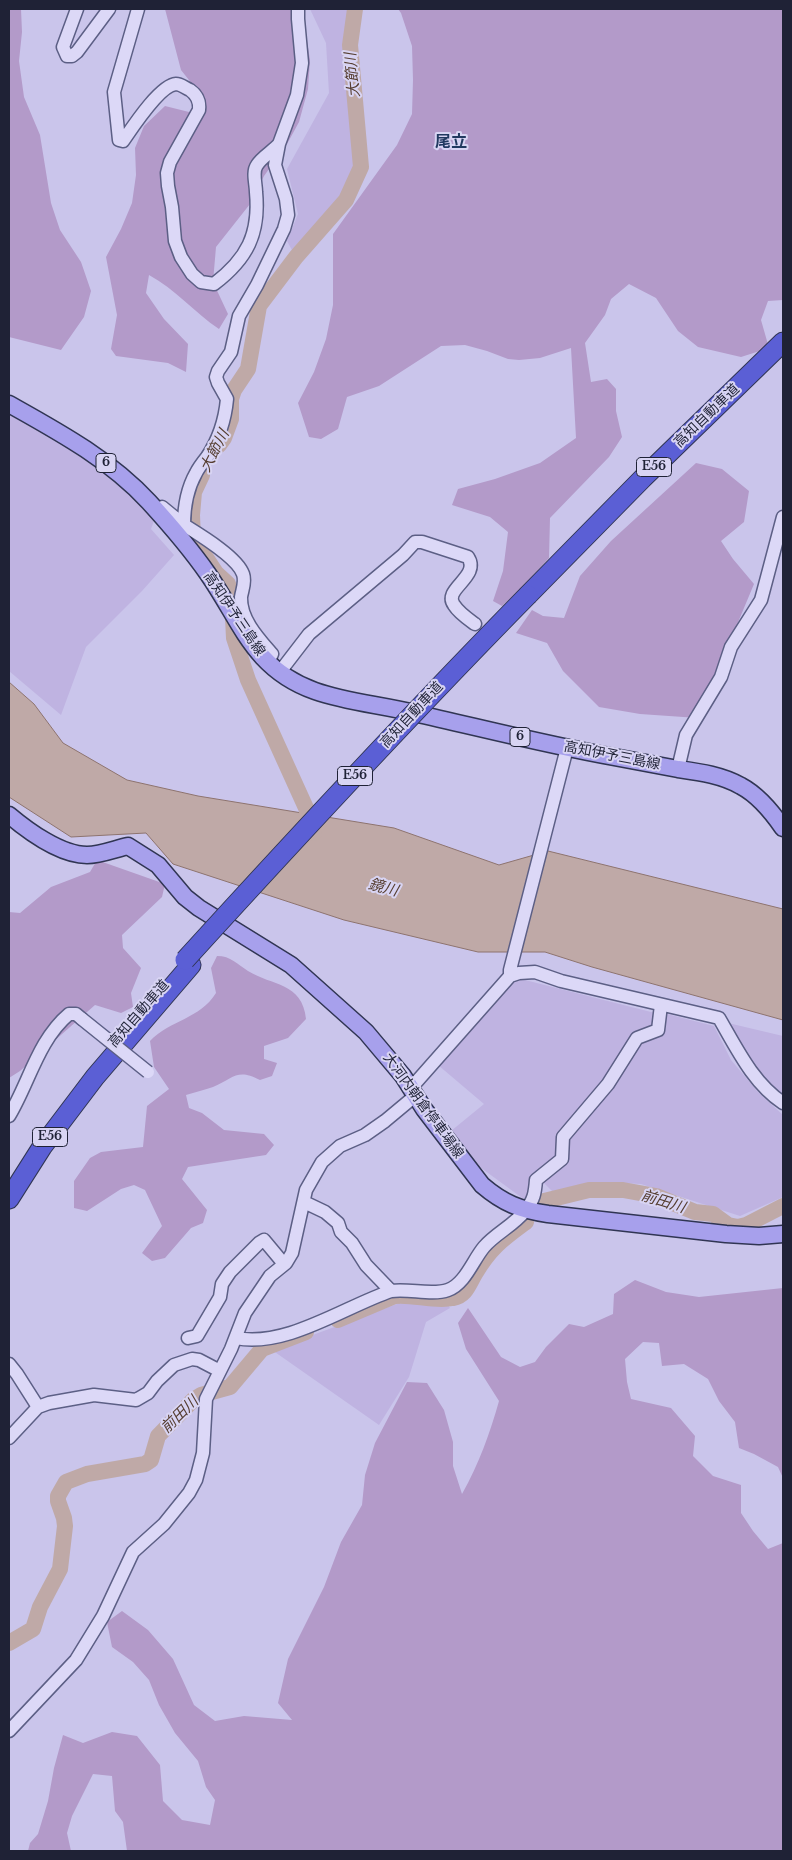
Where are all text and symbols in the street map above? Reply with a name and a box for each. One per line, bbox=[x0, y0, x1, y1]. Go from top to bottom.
water label: 大節川 bbox=[342, 52, 364, 98]
district label: 尾立 bbox=[435, 132, 467, 152]
street label: 高知自動車道 bbox=[671, 381, 743, 451]
water label: 大節川 bbox=[197, 427, 233, 475]
road number: 6 bbox=[96, 453, 116, 472]
road number: E56 bbox=[636, 458, 672, 477]
street label: 高知伊予三島線 bbox=[200, 569, 268, 659]
street label: 高知自動車道 bbox=[377, 679, 447, 751]
road number: 6 bbox=[510, 728, 530, 746]
street label: 高知伊予三島線 bbox=[562, 738, 662, 774]
road number: E56 bbox=[338, 766, 372, 786]
water label: 鏡川 bbox=[366, 875, 400, 901]
street label: 高知自動車道 bbox=[105, 977, 173, 1051]
street label: 大河内朝倉停車場線 bbox=[379, 1050, 467, 1162]
road number: E56 bbox=[32, 1128, 68, 1146]
water label: 前田川 bbox=[639, 1187, 687, 1217]
water label: 前田川 bbox=[158, 1393, 202, 1437]

